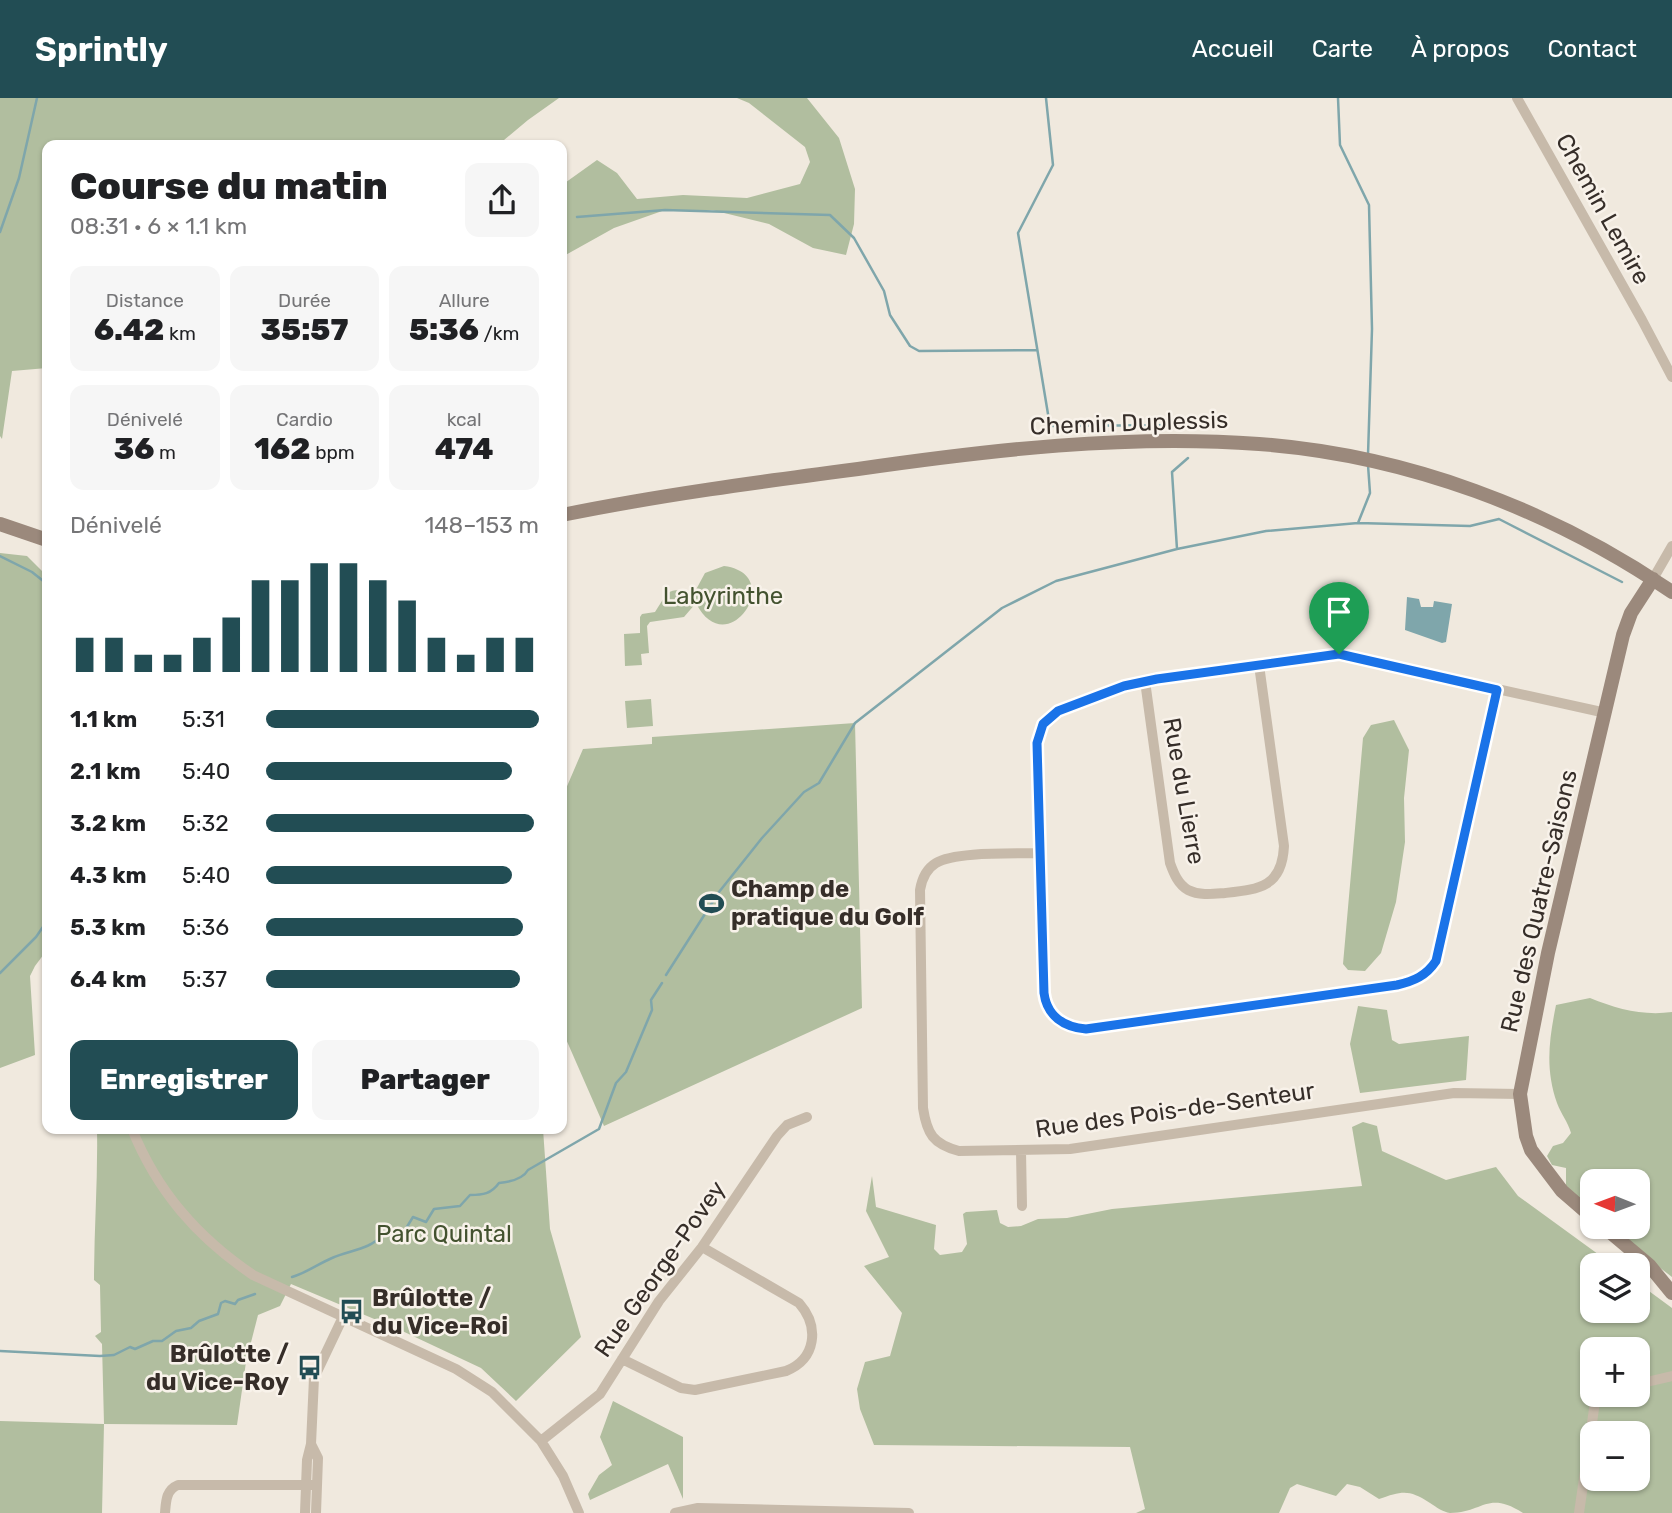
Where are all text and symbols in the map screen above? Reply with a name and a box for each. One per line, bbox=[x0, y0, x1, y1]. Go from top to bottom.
text: Sprintly bbox=[35, 30, 168, 69]
text: Accueil bbox=[1192, 35, 1274, 63]
text: Carte bbox=[1312, 35, 1373, 63]
text: À propos bbox=[1411, 35, 1510, 63]
text: Contact bbox=[1548, 35, 1637, 63]
street label: Chemin Lemire bbox=[1550, 129, 1656, 289]
text: Course du matin bbox=[70, 163, 388, 209]
button: share bbox=[465, 163, 539, 237]
text: 08:31 · 6 × 1.1 km bbox=[70, 212, 247, 240]
text: Distance bbox=[106, 289, 184, 312]
text: Durée bbox=[278, 289, 331, 312]
text: Allure bbox=[439, 289, 490, 312]
text: 6.42 bbox=[94, 312, 164, 348]
text: 35:57 bbox=[261, 312, 348, 348]
text: 5:36 bbox=[409, 312, 479, 348]
text: km bbox=[164, 322, 196, 345]
text: /km bbox=[479, 322, 519, 345]
street label: Chemin Duplessis bbox=[1029, 406, 1229, 440]
text: Dénivelé bbox=[107, 408, 183, 431]
text: Cardio bbox=[276, 408, 333, 431]
text: kcal bbox=[447, 408, 482, 431]
text: 36 bbox=[114, 431, 154, 467]
text: 162 bbox=[254, 431, 311, 467]
text: 474 bbox=[435, 431, 494, 467]
text: m bbox=[154, 441, 176, 464]
text: bpm bbox=[311, 441, 355, 464]
text: Dénivelé bbox=[70, 511, 162, 539]
text: 148–153 m bbox=[424, 511, 539, 539]
park label: Labyrinthe bbox=[663, 582, 783, 610]
pin bbox=[1309, 582, 1369, 654]
icon: arrive bbox=[1320, 593, 1358, 631]
text: 1.1 km bbox=[70, 705, 137, 733]
text: 5:31 bbox=[182, 705, 225, 733]
street label: Rue du Lierre bbox=[1157, 716, 1211, 866]
text: 2.1 km bbox=[70, 757, 141, 785]
text: 5:40 bbox=[182, 757, 230, 785]
street label: Rue des Quatre-Saisons bbox=[1495, 767, 1583, 1035]
text: 3.2 km bbox=[70, 809, 146, 837]
text: 5:32 bbox=[182, 809, 229, 837]
text: 4.3 km bbox=[70, 861, 147, 889]
text: 5:40 bbox=[182, 861, 230, 889]
place label: Champ de pratique du Golf bbox=[731, 875, 924, 931]
sports icon: Champ de pratique du Golf bbox=[697, 889, 725, 917]
text: 5.3 km bbox=[70, 913, 146, 941]
text: 5:36 bbox=[182, 913, 229, 941]
text: 6.4 km bbox=[70, 965, 146, 993]
text: 5:37 bbox=[182, 965, 227, 993]
button: Enregistrer bbox=[70, 1040, 298, 1120]
button: Partager bbox=[312, 1040, 539, 1120]
street label: Rue des Pois-de-Senteur bbox=[1034, 1077, 1316, 1143]
north arrow bbox=[1580, 1169, 1650, 1239]
map controls bbox=[1580, 1169, 1650, 1491]
street label: Rue George-Povey bbox=[589, 1175, 731, 1363]
park label: Parc Quintal bbox=[376, 1220, 512, 1248]
button: layers bbox=[1580, 1253, 1650, 1323]
place label: Brûlotte / du Vice-Roi bbox=[372, 1284, 508, 1340]
bus stop icon: Brûlotte / du Vice-Roi bbox=[338, 1298, 366, 1326]
button: + bbox=[1580, 1337, 1650, 1407]
place label: Brûlotte / du Vice-Roy bbox=[146, 1340, 289, 1396]
bus stop icon: Brûlotte / du Vice-Roy bbox=[295, 1354, 323, 1382]
button: − bbox=[1580, 1421, 1650, 1491]

